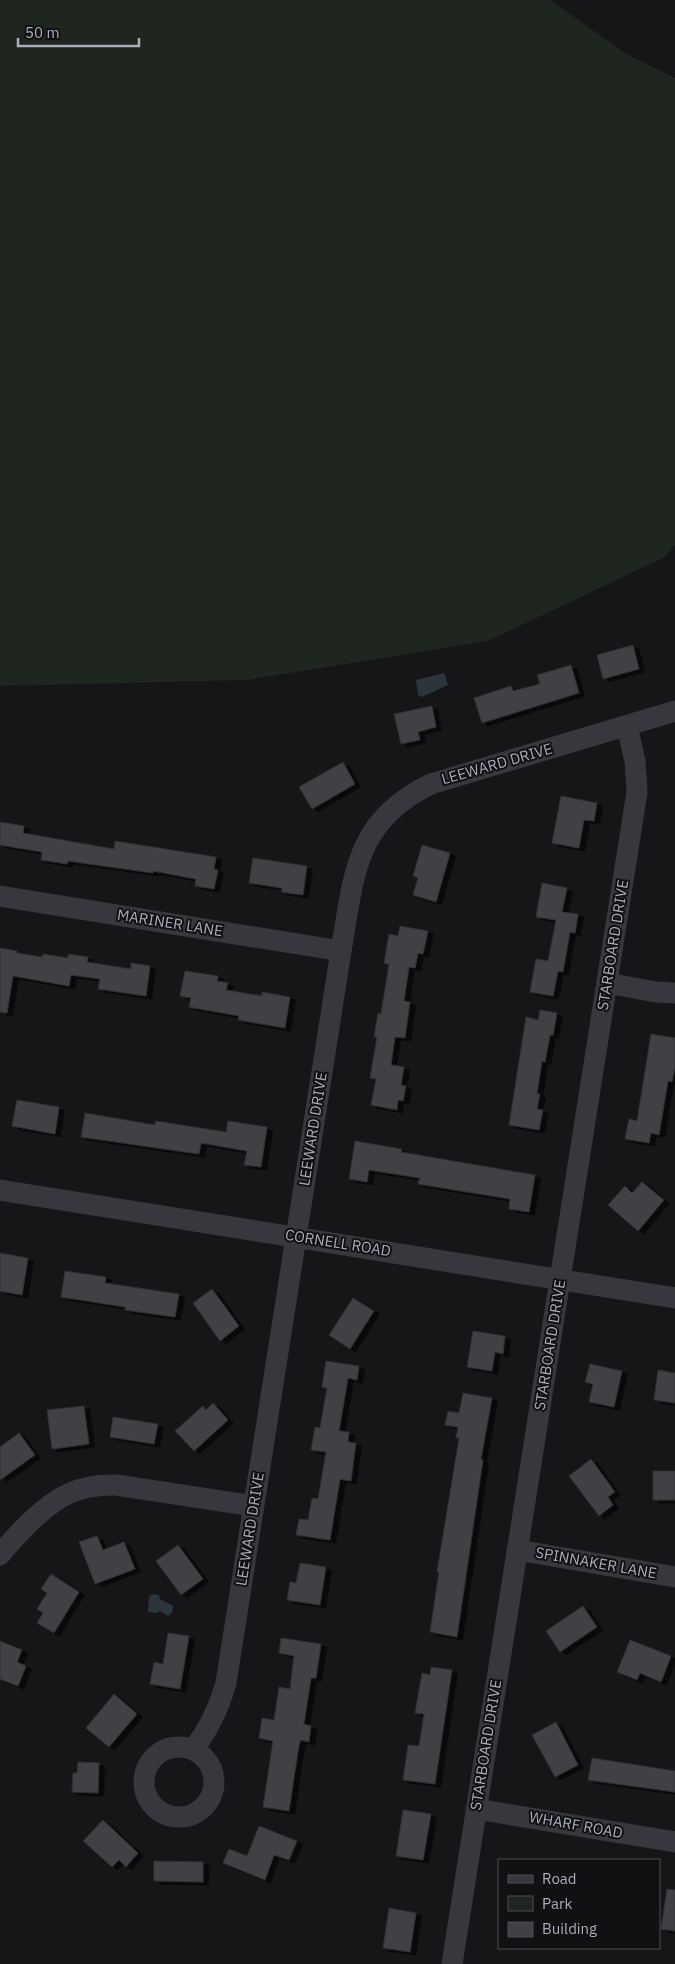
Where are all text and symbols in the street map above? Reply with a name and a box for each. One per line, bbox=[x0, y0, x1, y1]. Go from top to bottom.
scale bar bbox=[18, 15, 139, 47]
text: 50 m bbox=[25, 23, 60, 42]
street label: LEEWARD DRIVE bbox=[439, 739, 555, 788]
street label: STARBOARD DRIVE bbox=[593, 878, 632, 1012]
street label: MARINER LANE bbox=[116, 905, 224, 940]
street label: LEEWARD DRIVE bbox=[294, 1071, 331, 1187]
street label: CORNELL ROAD bbox=[284, 1225, 392, 1260]
street label: STARBOARD DRIVE bbox=[530, 1278, 569, 1412]
street label: LEEWARD DRIVE bbox=[231, 1471, 268, 1587]
street label: SPINNAKER LANE bbox=[534, 1542, 658, 1583]
street label: STARBOARD DRIVE bbox=[466, 1678, 505, 1812]
street label: WHARF ROAD bbox=[528, 1807, 624, 1842]
legend bbox=[498, 1859, 660, 1949]
text: Road bbox=[542, 1869, 577, 1888]
text: Park bbox=[542, 1894, 572, 1913]
text: Building bbox=[542, 1919, 597, 1938]

